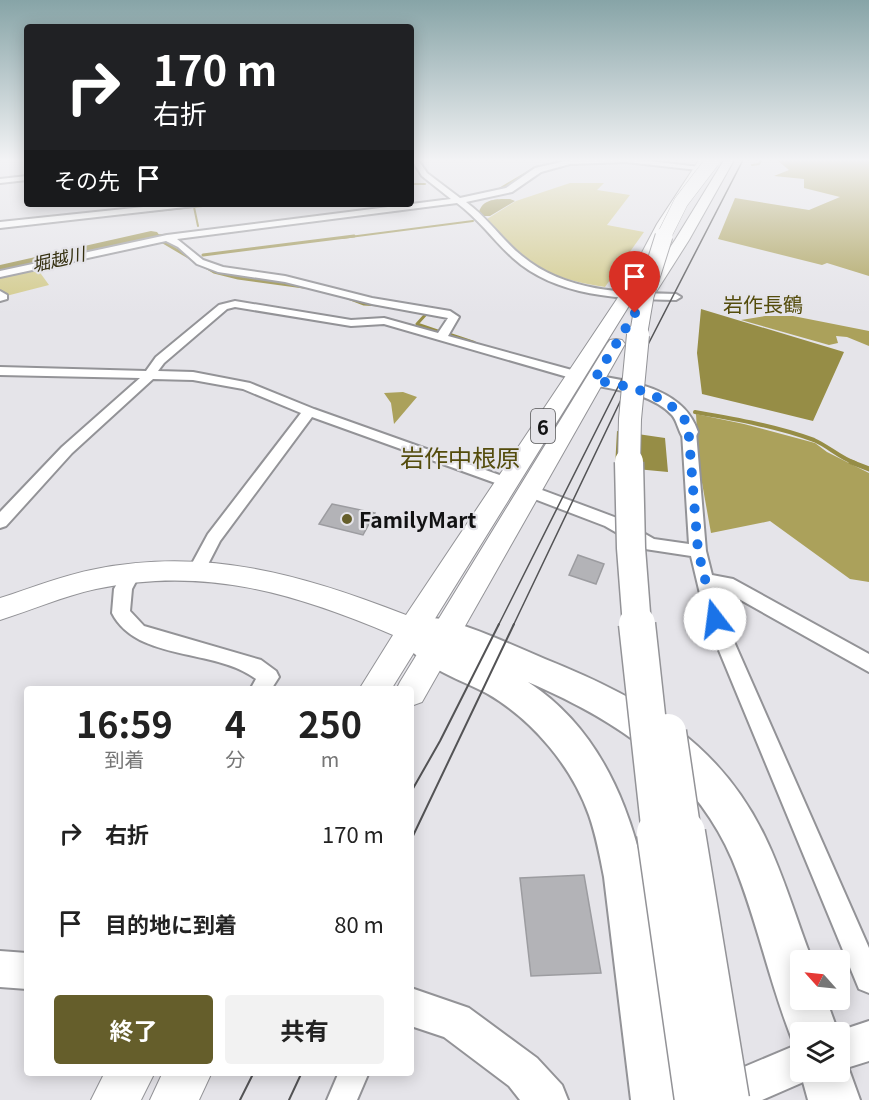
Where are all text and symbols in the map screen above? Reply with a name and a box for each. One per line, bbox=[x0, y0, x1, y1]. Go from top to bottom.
text: 170 m bbox=[153, 37, 277, 98]
icon: right bbox=[54, 48, 132, 126]
text: 右折 bbox=[153, 93, 207, 132]
icon: arrive bbox=[132, 162, 165, 195]
text: その先 bbox=[54, 163, 120, 195]
water label: 堀越川 bbox=[29, 239, 89, 277]
pin bbox=[609, 251, 660, 313]
icon: arrive bbox=[618, 260, 651, 293]
district label: 岩作長鶴 bbox=[723, 289, 803, 318]
road number: 6 bbox=[531, 409, 555, 443]
district label: 岩作中根原 bbox=[400, 439, 520, 474]
place label: FamilyMart bbox=[359, 504, 477, 534]
marker: FamilyMart bbox=[340, 512, 354, 526]
position arrow bbox=[683, 587, 747, 651]
text: 16:59 bbox=[76, 696, 173, 748]
text: 4 bbox=[225, 696, 246, 748]
text: 250 bbox=[298, 696, 362, 748]
text: 到着 bbox=[104, 744, 144, 773]
text: 分 bbox=[225, 744, 245, 773]
text: m bbox=[321, 744, 339, 773]
icon: right bbox=[54, 817, 87, 850]
text: 右折 bbox=[105, 817, 149, 849]
text: 170 m bbox=[322, 817, 384, 849]
icon: arrive bbox=[54, 907, 87, 940]
text: 目的地に到着 bbox=[105, 907, 237, 939]
text: 80 m bbox=[334, 907, 384, 939]
north arrow bbox=[790, 950, 850, 1010]
map controls bbox=[790, 950, 850, 1082]
button: 終了 bbox=[54, 995, 213, 1064]
button: 共有 bbox=[225, 995, 384, 1064]
button: layers bbox=[790, 1022, 850, 1082]

